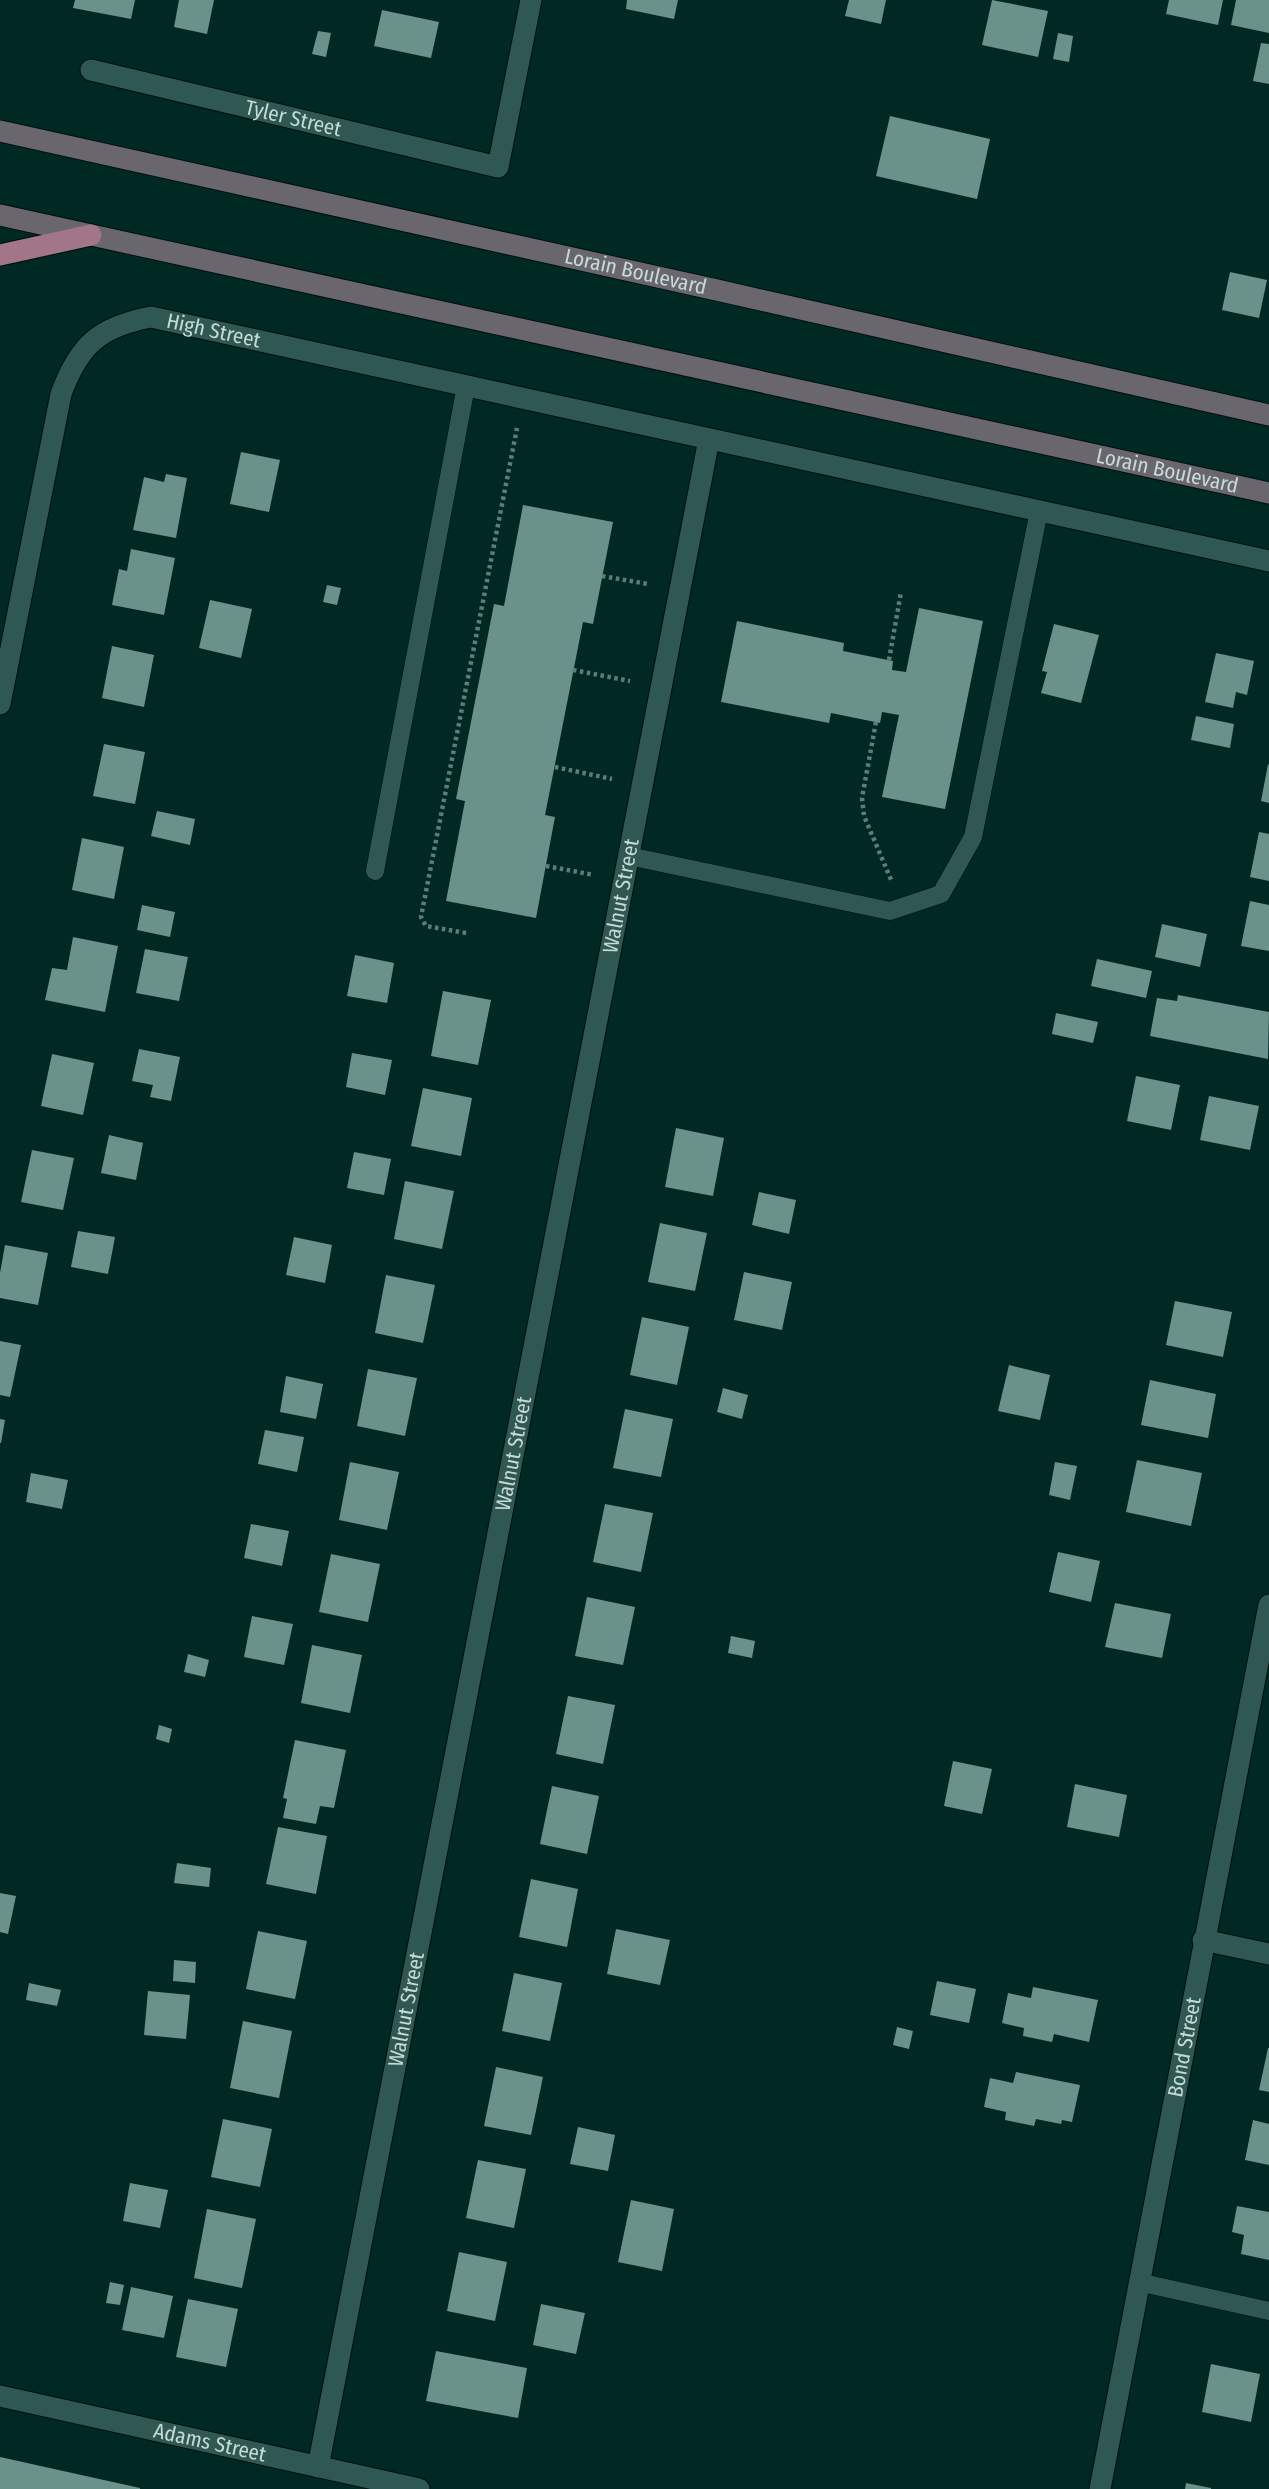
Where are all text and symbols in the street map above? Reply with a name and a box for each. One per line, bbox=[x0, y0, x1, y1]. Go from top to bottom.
street label: Tyler Street bbox=[243, 94, 344, 142]
street label: Lorain Boulevard bbox=[562, 243, 709, 300]
street label: High Street bbox=[164, 308, 263, 354]
street label: Lorain Boulevard bbox=[1094, 443, 1241, 499]
street label: Walnut Street bbox=[597, 836, 645, 955]
street label: Walnut Street bbox=[490, 1394, 537, 1513]
street label: Walnut Street bbox=[382, 1950, 430, 2069]
street label: Bond Street bbox=[1162, 1995, 1207, 2099]
street label: Adams Street bbox=[151, 2418, 269, 2468]

